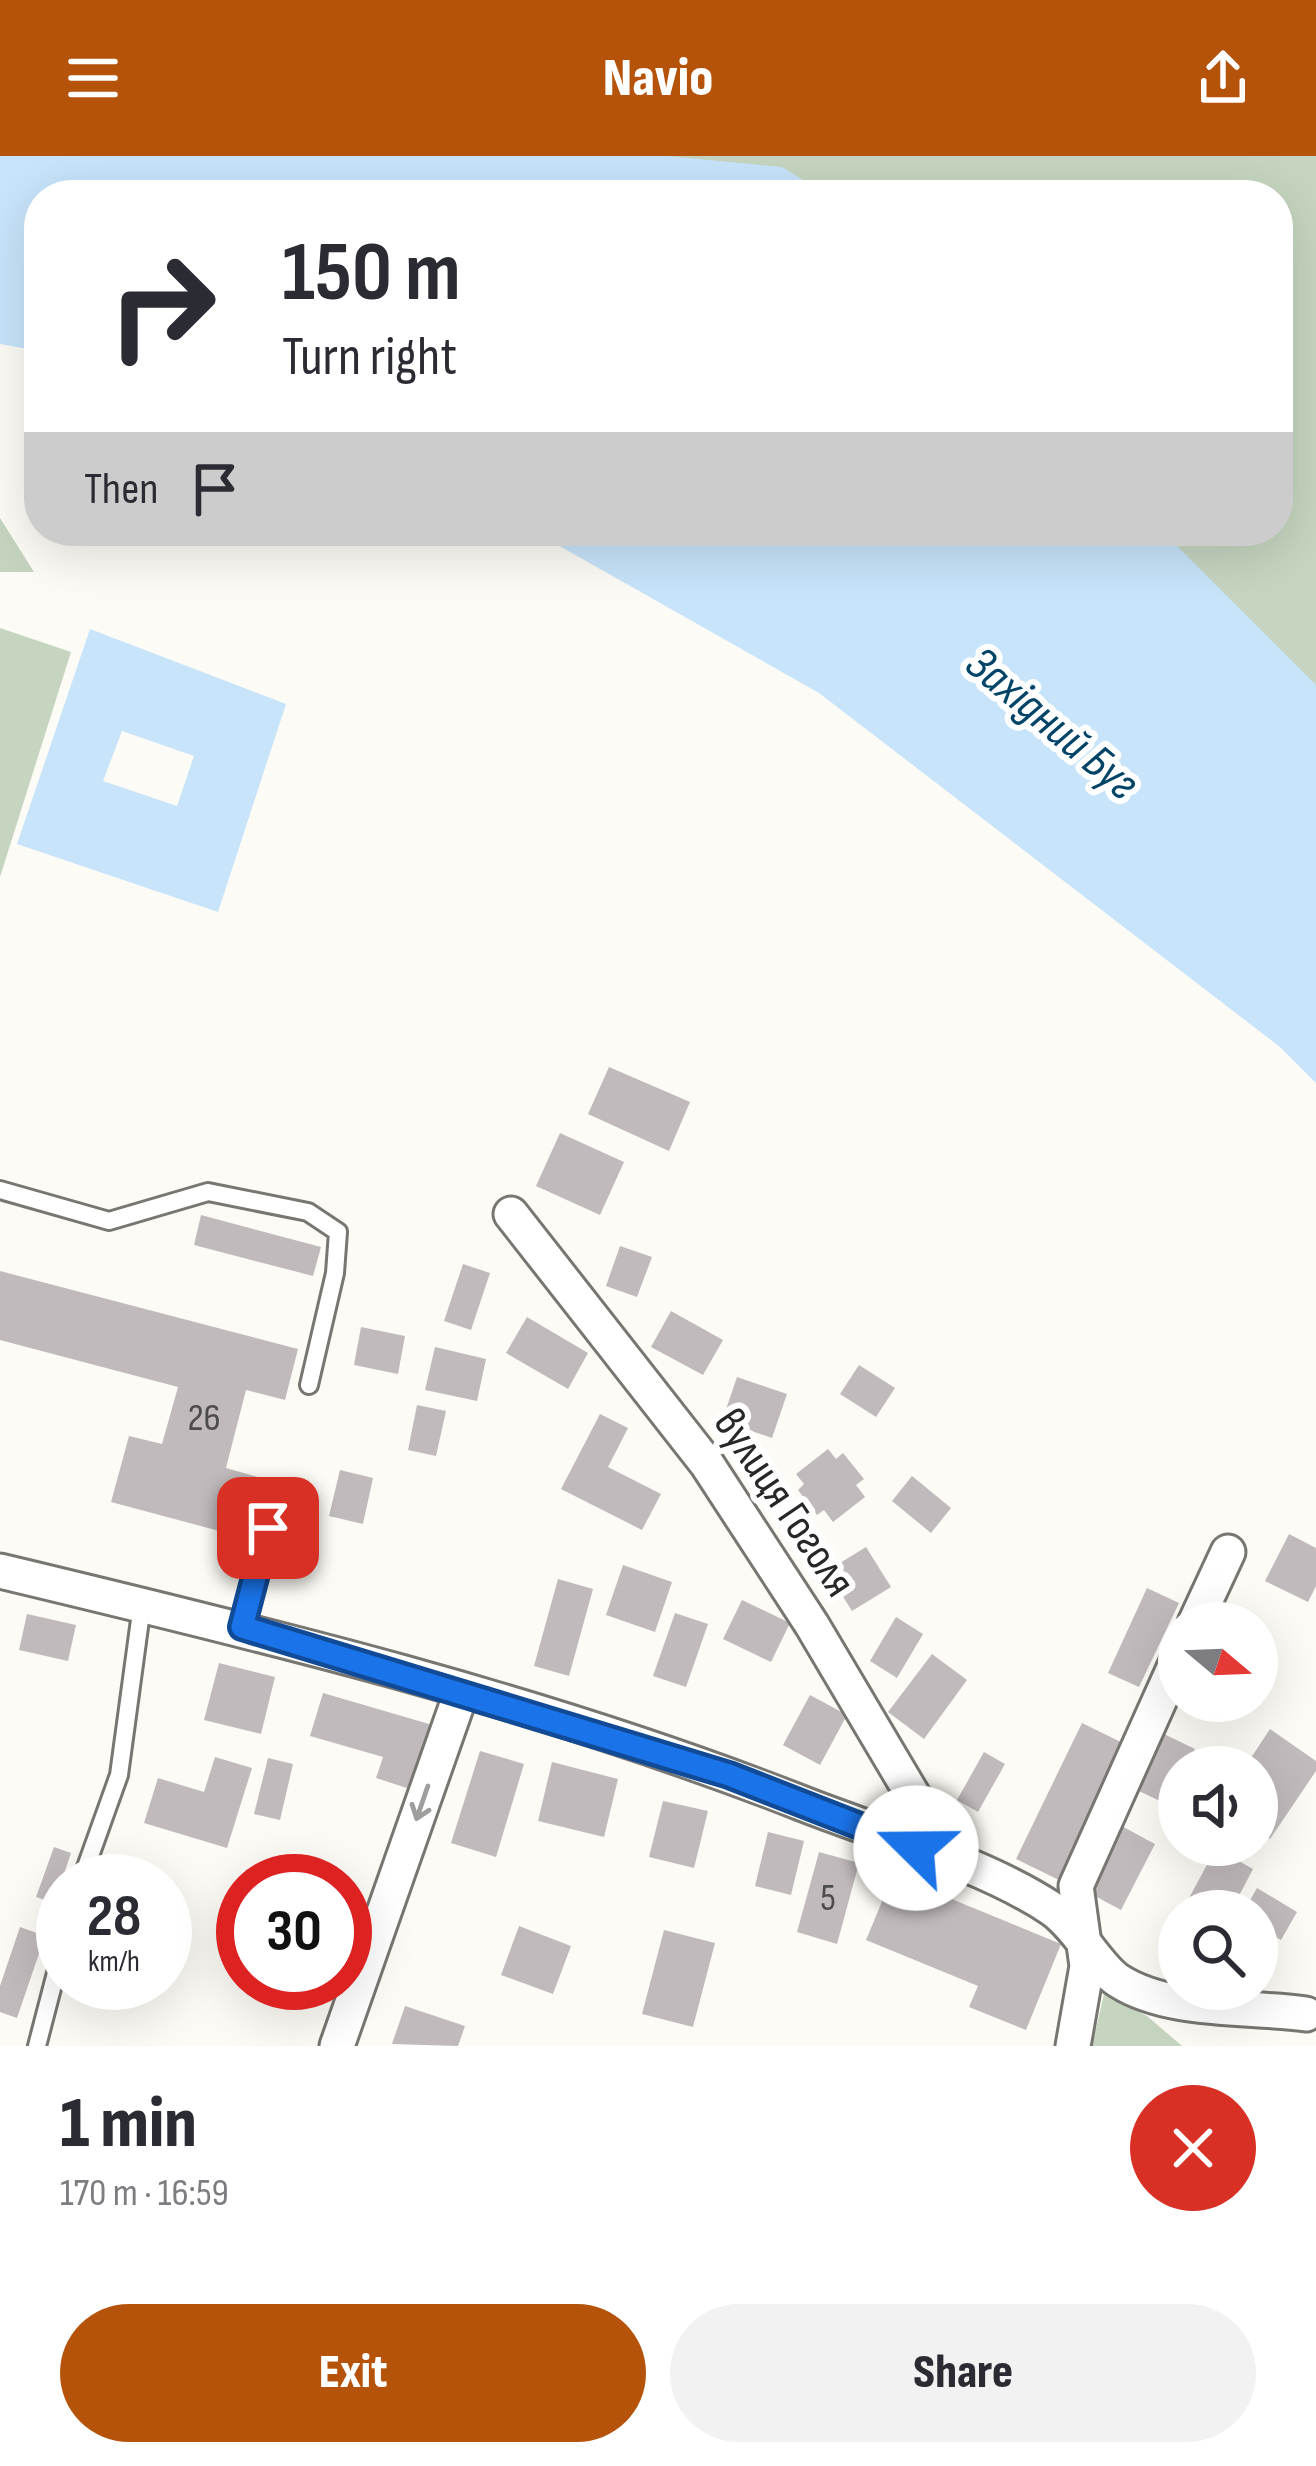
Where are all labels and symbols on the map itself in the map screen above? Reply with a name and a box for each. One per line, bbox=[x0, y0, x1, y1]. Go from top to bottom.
water label: Західний Буг bbox=[954, 635, 1150, 813]
house number: 26 bbox=[187, 1395, 221, 1442]
street label: вулиця Гоголя bbox=[701, 1399, 867, 1607]
pin bbox=[217, 1477, 319, 1579]
north arrow bbox=[1158, 1602, 1278, 1722]
one-way arrow bbox=[410, 1784, 431, 1821]
position arrow bbox=[853, 1785, 979, 1911]
speed limit sign: 30 bbox=[216, 1854, 372, 2010]
house number: 5 bbox=[820, 1875, 836, 1922]

